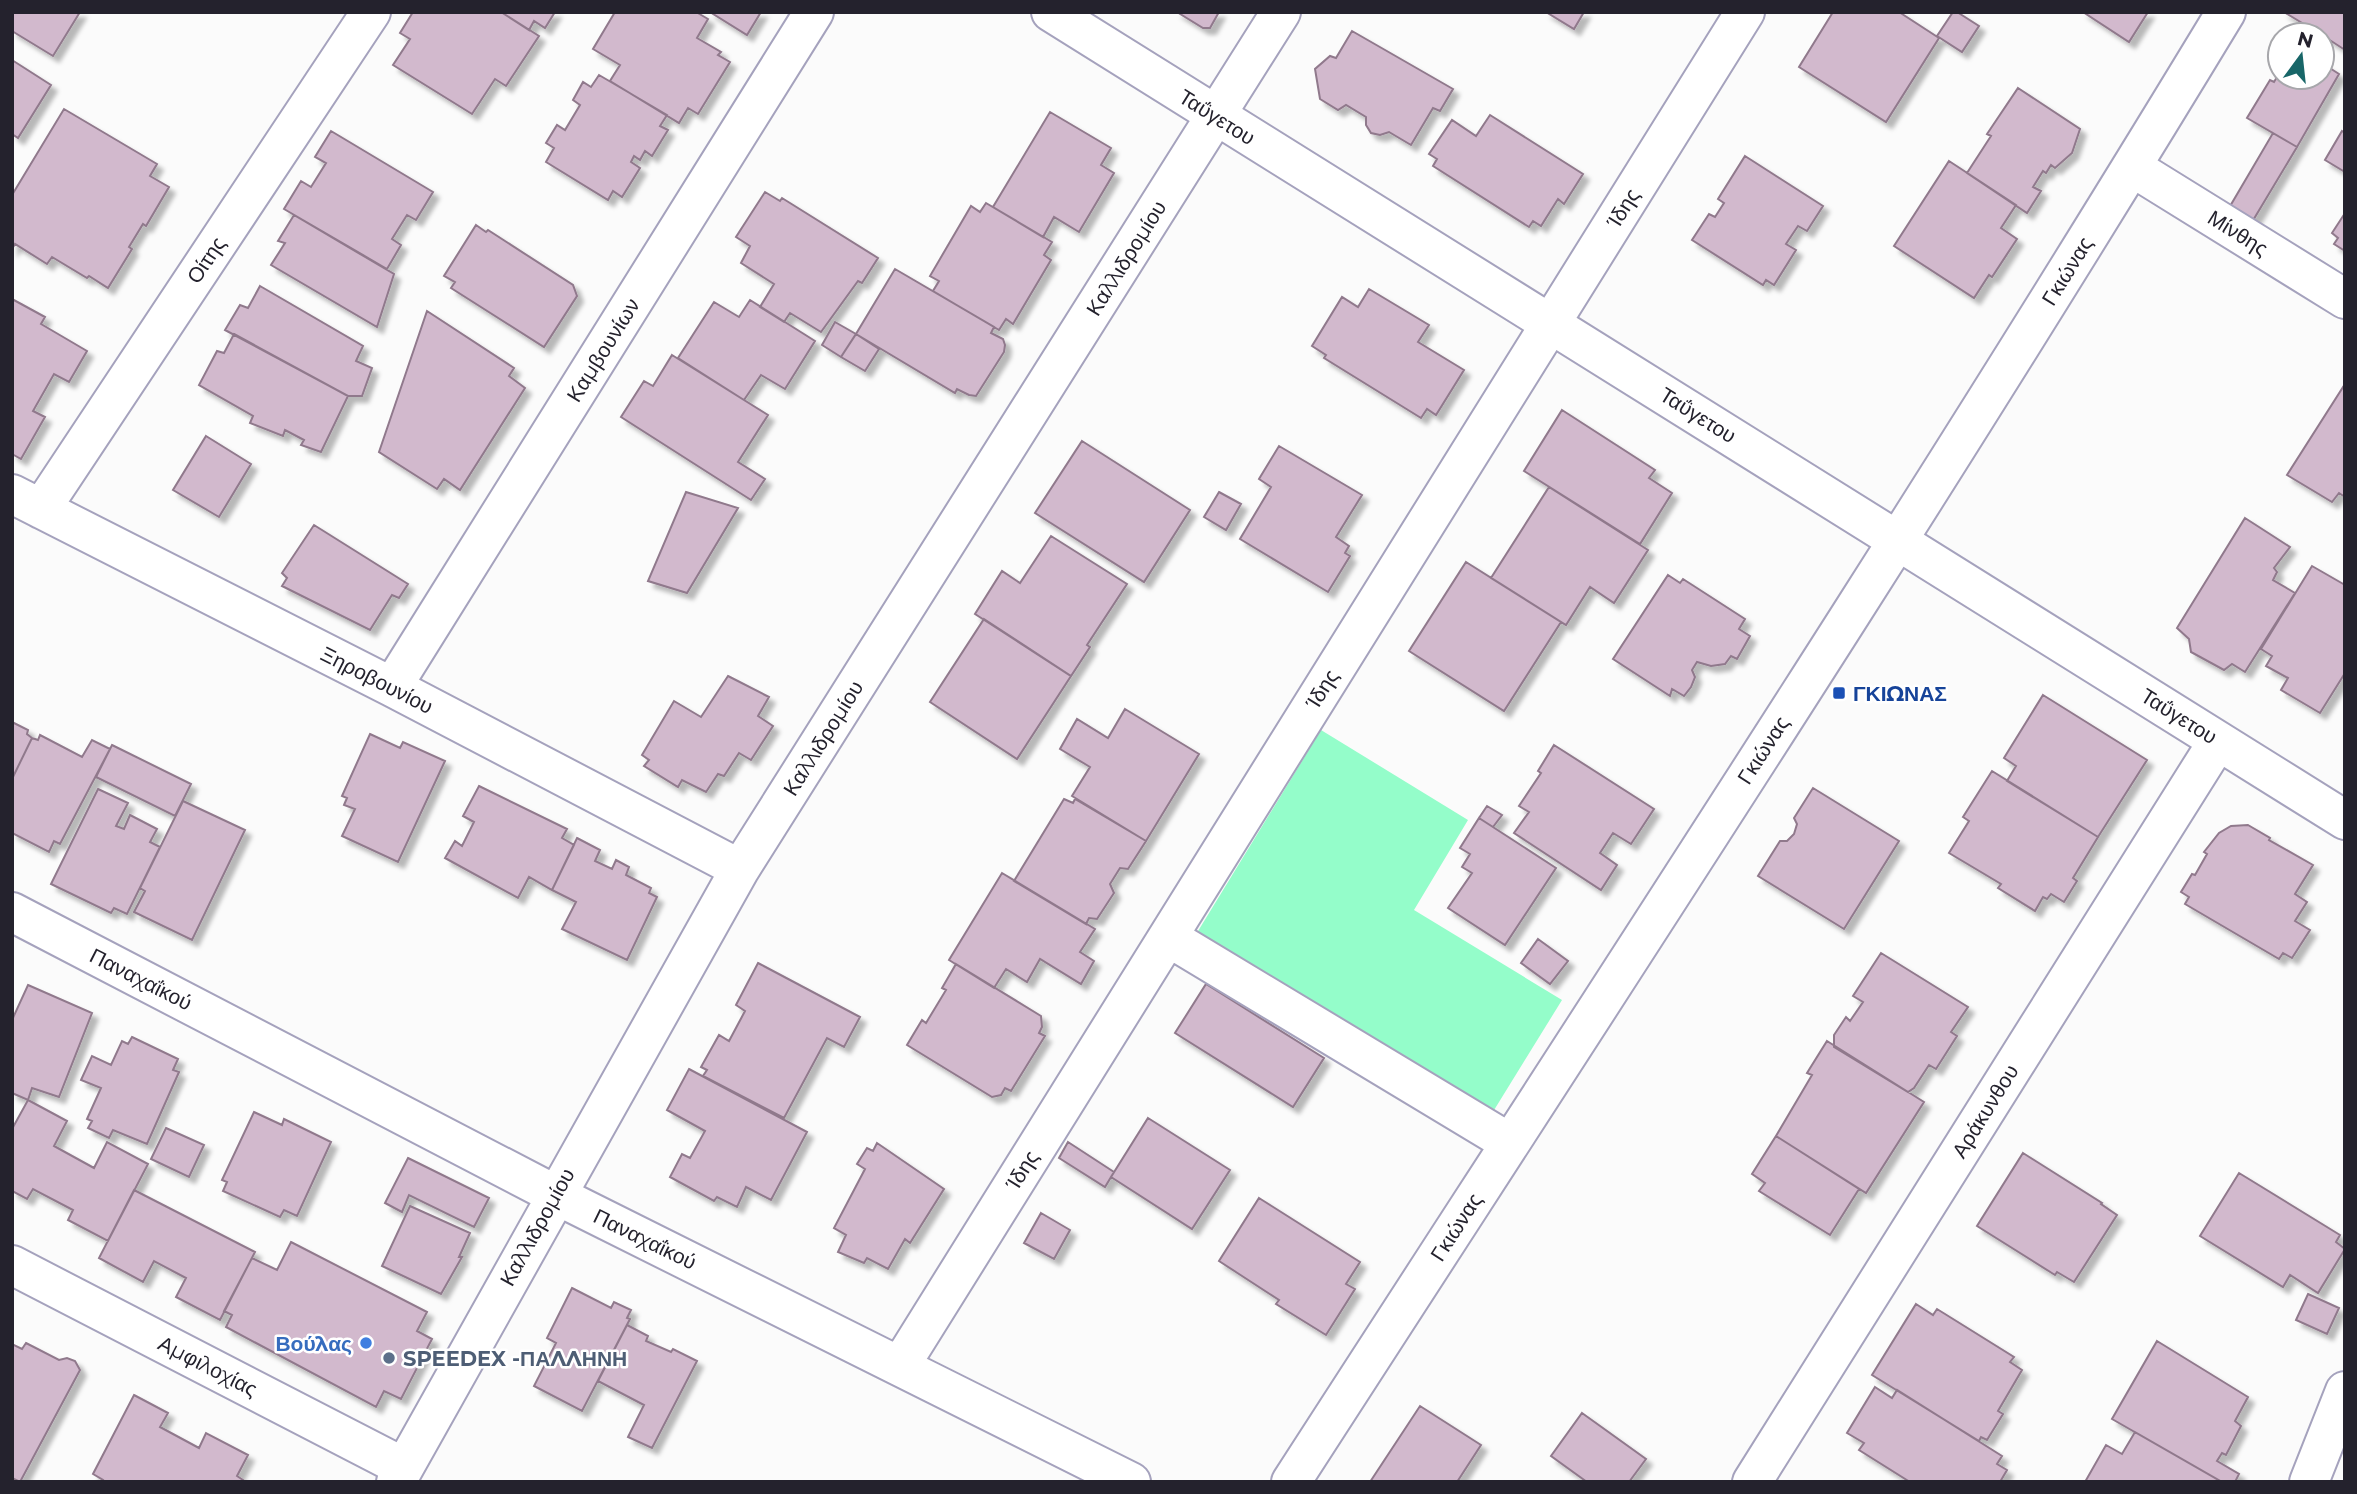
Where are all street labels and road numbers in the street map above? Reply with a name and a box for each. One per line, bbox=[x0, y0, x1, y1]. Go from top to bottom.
street label: Ταΰγετου bbox=[1174, 84, 1260, 150]
street label: Ίδης bbox=[1601, 184, 1645, 233]
street label: Καλλιδρομίου bbox=[1081, 196, 1171, 320]
street label: Μίνθης bbox=[2203, 205, 2273, 261]
street label: Οίτης bbox=[181, 232, 231, 288]
street label: Γκιώνας bbox=[2036, 232, 2098, 310]
street label: Καμβουνίων bbox=[561, 294, 645, 406]
street label: Ταΰγετου bbox=[1655, 382, 1741, 448]
street label: Ξηροβουνίου bbox=[317, 641, 437, 719]
street label: Ίδης bbox=[1300, 665, 1344, 714]
street label: Καλλιδρομίου bbox=[778, 676, 868, 800]
street label: Ταΰγετου bbox=[2136, 683, 2222, 749]
street label: Γκιώνας bbox=[1732, 711, 1794, 789]
street label: Παναχαΐκού bbox=[86, 943, 196, 1015]
street label: Αράκυνθου bbox=[1946, 1060, 2024, 1162]
street label: Ίδης bbox=[1000, 1146, 1044, 1195]
street label: Καλλιδρομίου bbox=[494, 1164, 580, 1290]
street label: Γκιώνας bbox=[1425, 1188, 1487, 1266]
street label: Παναχαΐκού bbox=[589, 1203, 701, 1275]
street label: Αμφιλοχίας bbox=[154, 1330, 262, 1402]

